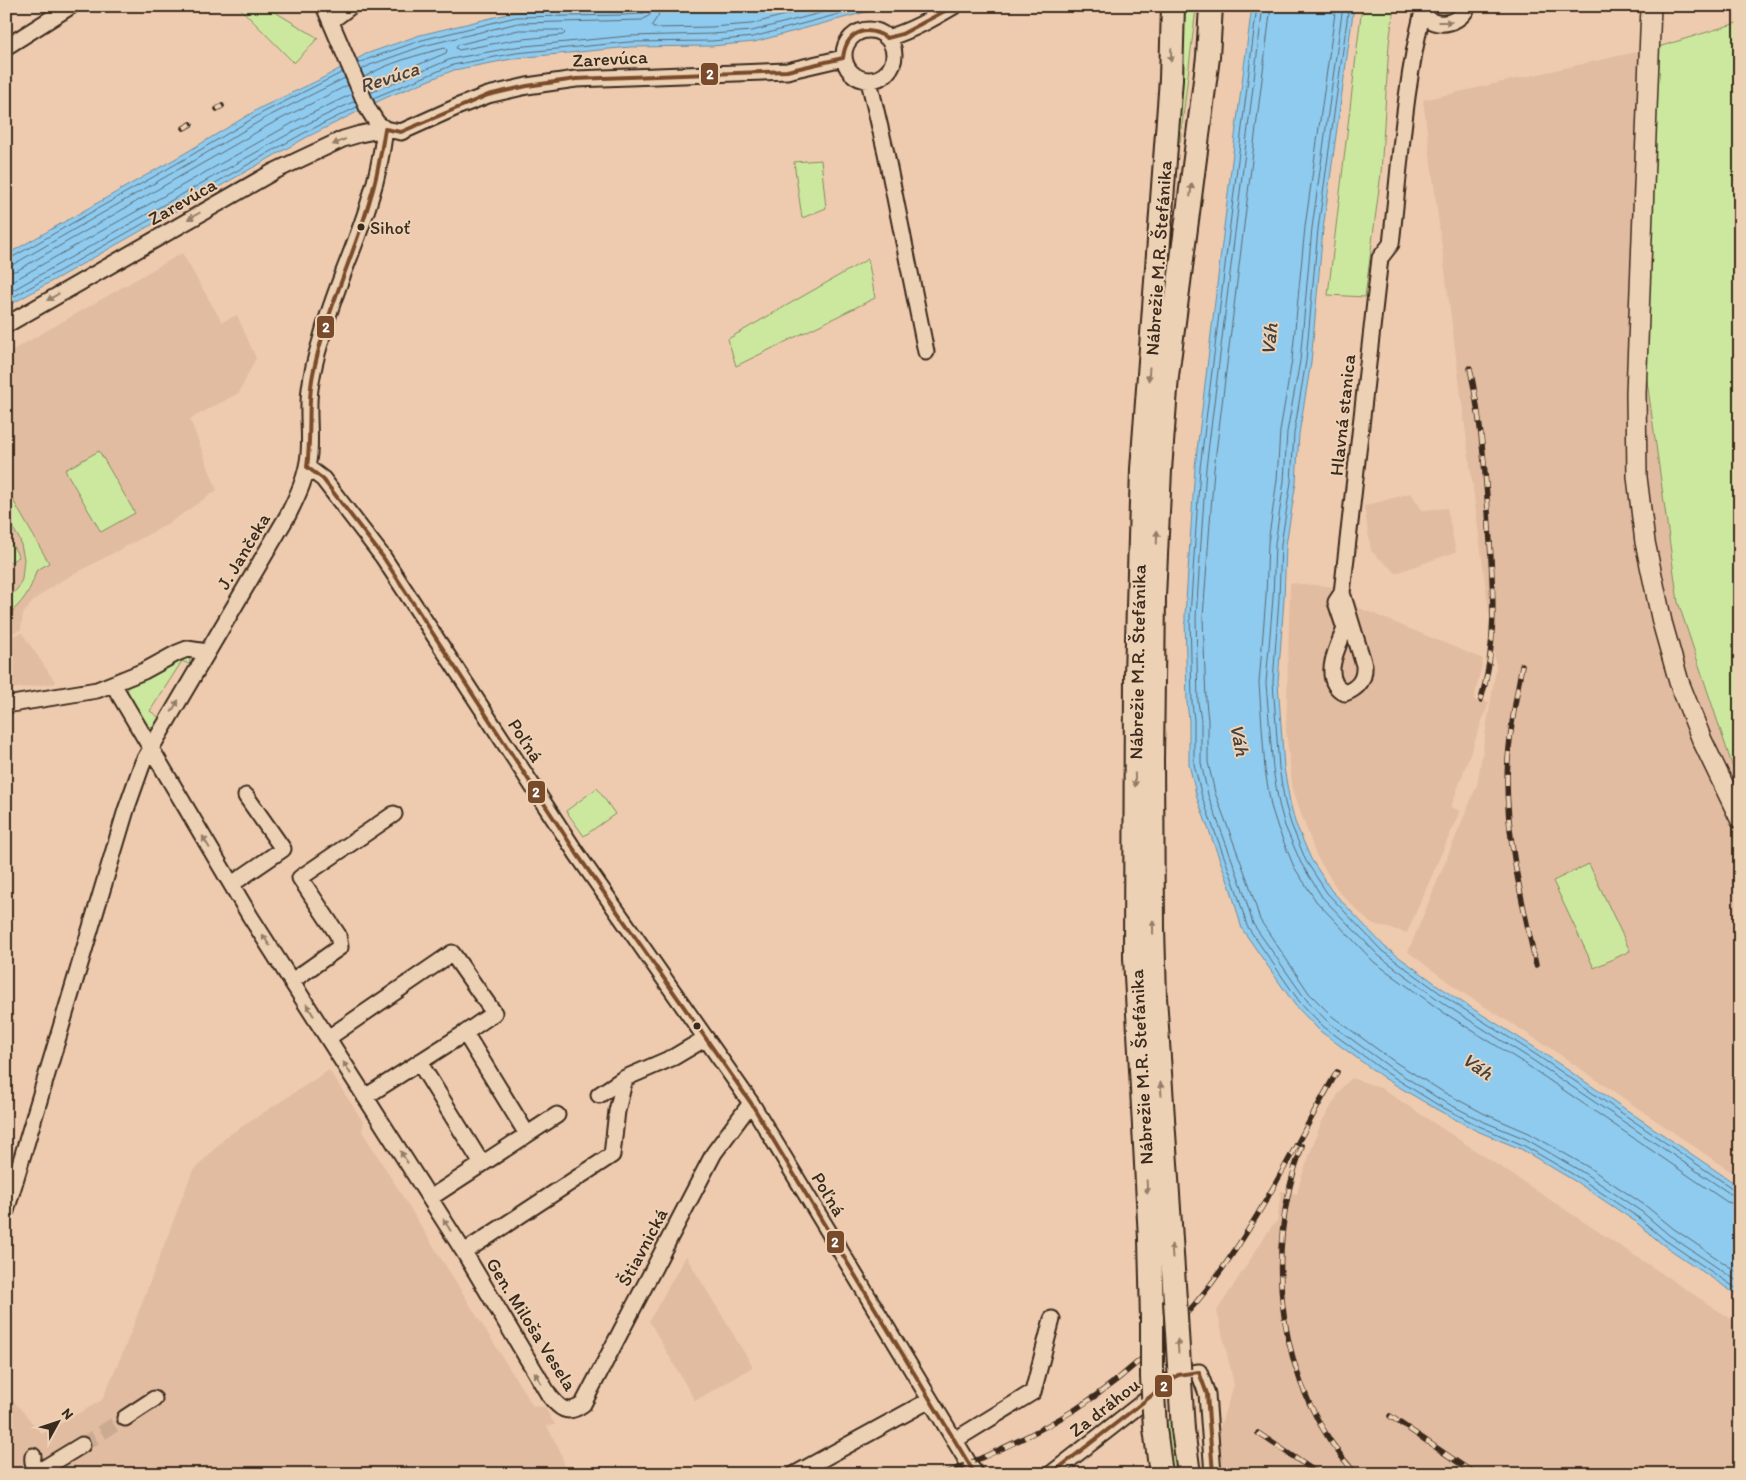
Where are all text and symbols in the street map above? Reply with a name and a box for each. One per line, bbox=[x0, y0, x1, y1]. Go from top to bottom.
one-way arrow bbox=[1437, 18, 1453, 26]
street label: Zarevúca bbox=[572, 45, 648, 72]
one-way arrow bbox=[1167, 47, 1175, 63]
water label: Revúca bbox=[356, 56, 423, 98]
line badge: 2 bbox=[700, 62, 719, 86]
text: 2 bbox=[706, 66, 714, 83]
one-way arrow bbox=[331, 137, 346, 146]
street label: Nábrežie M.R. Štefánika bbox=[1140, 160, 1177, 356]
street label: Zarevúca bbox=[144, 173, 221, 230]
one-way arrow bbox=[1187, 182, 1195, 198]
one-way arrow bbox=[188, 212, 201, 221]
place label: Sihoť bbox=[370, 217, 411, 239]
marker: Sihoť bbox=[356, 222, 366, 232]
one-way arrow bbox=[47, 293, 60, 302]
line badge: 2 bbox=[316, 315, 335, 339]
text: 2 bbox=[322, 319, 330, 336]
water label: Váh bbox=[1255, 322, 1283, 356]
street label: Hlavná stanica bbox=[1325, 353, 1360, 477]
one-way arrow bbox=[1145, 366, 1153, 382]
street label: J. Jančeka bbox=[212, 509, 275, 594]
one-way arrow bbox=[1153, 529, 1161, 545]
street label: Nábrežie M.R. Štefánika bbox=[1124, 564, 1151, 760]
one-way arrow bbox=[171, 700, 180, 713]
street label: Poľná bbox=[503, 714, 548, 767]
water label: Váh bbox=[1225, 722, 1255, 758]
one-way arrow bbox=[1131, 772, 1139, 788]
line badge: 2 bbox=[527, 780, 546, 804]
text: 2 bbox=[532, 784, 540, 801]
one-way arrow bbox=[202, 836, 211, 849]
one-way arrow bbox=[1149, 919, 1157, 935]
one-way arrow bbox=[261, 934, 271, 947]
street label: Nábrežie M.R. Štefánika bbox=[1125, 969, 1158, 1165]
one-way arrow bbox=[305, 1003, 315, 1016]
unlabelled marker bbox=[692, 1021, 702, 1031]
water label: Váh bbox=[1458, 1047, 1498, 1085]
one-way arrow bbox=[342, 1061, 351, 1074]
one-way arrow bbox=[1157, 1081, 1165, 1097]
one-way arrow bbox=[399, 1151, 408, 1164]
street label: Poľná bbox=[806, 1168, 851, 1221]
one-way arrow bbox=[1143, 1179, 1151, 1195]
street label: Štiavnická bbox=[612, 1204, 673, 1290]
one-way arrow bbox=[442, 1218, 451, 1232]
line badge: 2 bbox=[826, 1230, 845, 1254]
text: 2 bbox=[831, 1234, 839, 1251]
one-way arrow bbox=[1167, 1243, 1175, 1259]
street label: Gen. Miloša Vesela bbox=[481, 1253, 582, 1395]
one-way arrow bbox=[1173, 1338, 1181, 1354]
one-way arrow bbox=[534, 1371, 543, 1384]
street label: Za dráhou bbox=[1065, 1373, 1144, 1442]
line badge: 2 bbox=[1154, 1374, 1173, 1398]
text: 2 bbox=[1160, 1378, 1168, 1395]
north arrow bbox=[32, 1398, 82, 1448]
text: N bbox=[58, 1405, 77, 1423]

